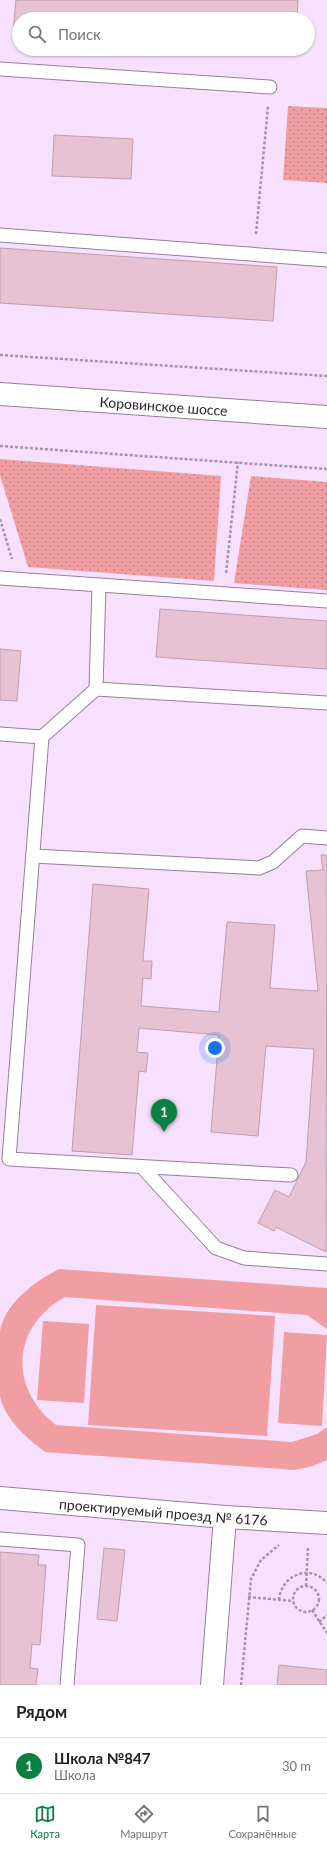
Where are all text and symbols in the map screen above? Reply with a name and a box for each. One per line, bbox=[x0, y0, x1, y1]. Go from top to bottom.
search box bbox=[12, 12, 315, 56]
icon: search bbox=[26, 23, 48, 45]
text: Поиск bbox=[58, 25, 101, 43]
street label: Коровинское шоссе bbox=[99, 393, 228, 418]
your location bbox=[205, 1038, 225, 1058]
pin: 1 bbox=[151, 1099, 177, 1132]
street label: проектируемый проезд № 6176 bbox=[59, 1495, 268, 1528]
text: Рядом bbox=[16, 1701, 67, 1722]
text: Школа №847 bbox=[54, 1749, 150, 1767]
text: 1 bbox=[25, 1758, 33, 1774]
text: 30 m bbox=[282, 1758, 311, 1774]
text: Школа bbox=[54, 1767, 96, 1783]
tab: Карта bbox=[30, 1803, 60, 1840]
tab: Маршрут bbox=[120, 1803, 168, 1840]
tab: Сохранённые bbox=[228, 1803, 297, 1840]

